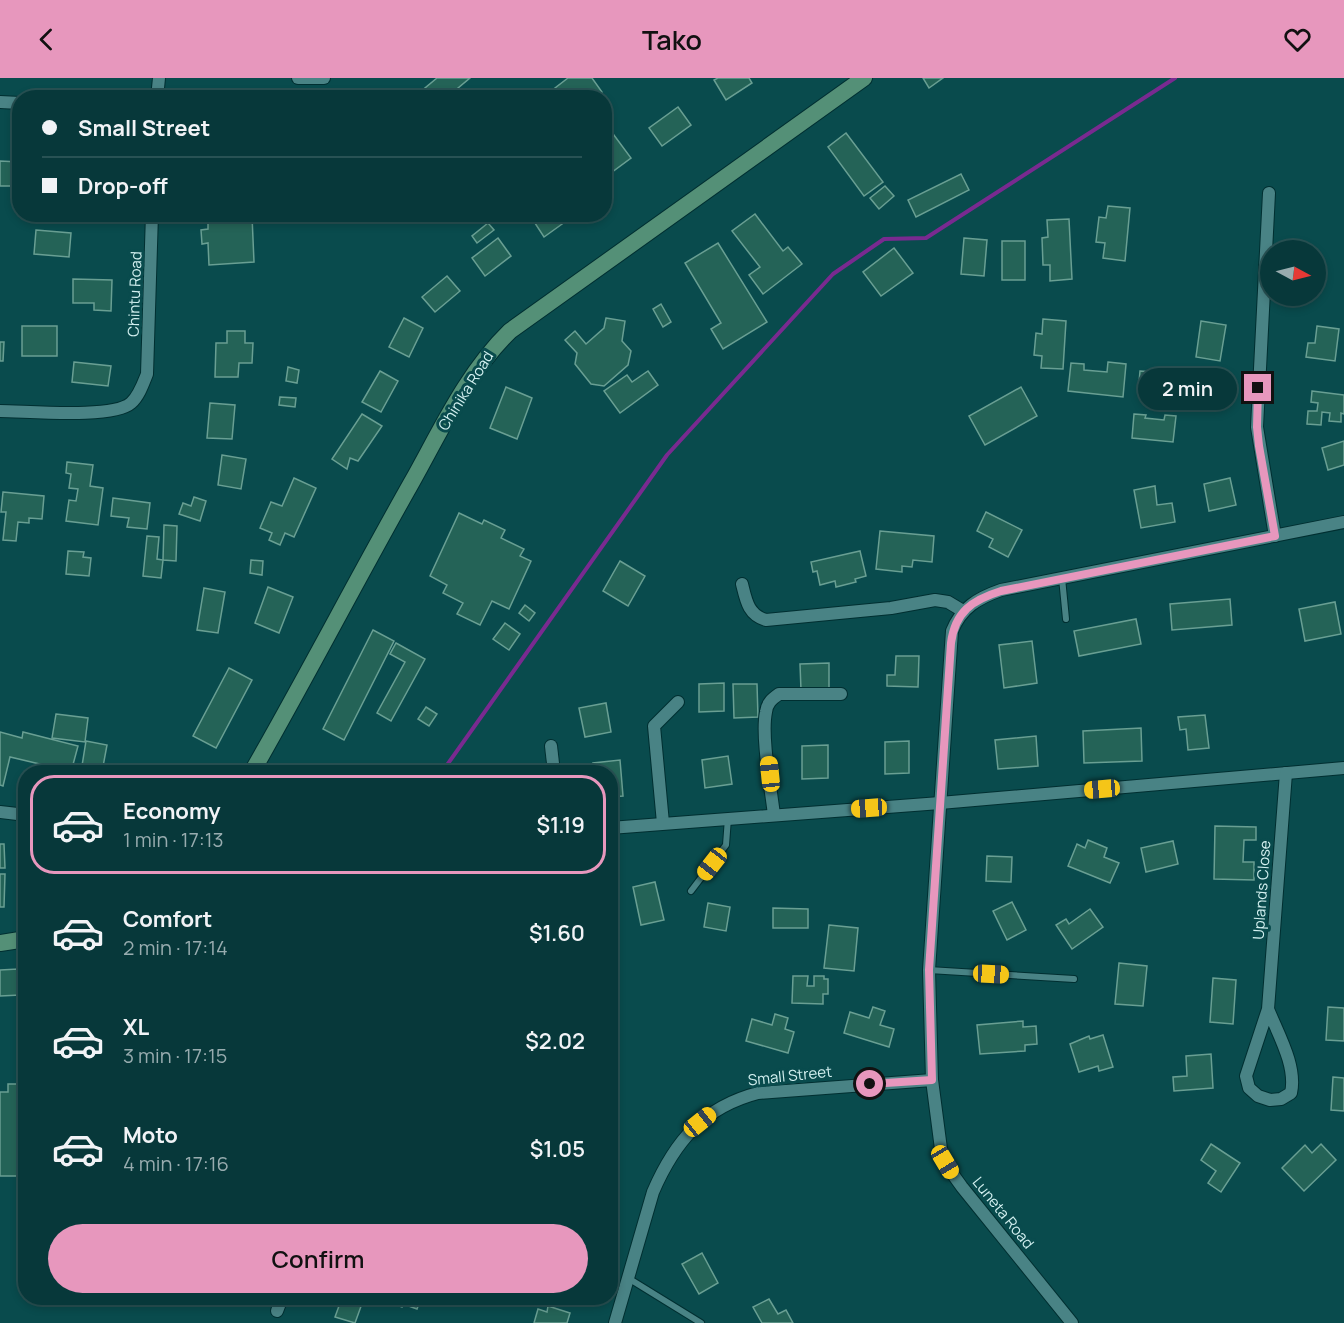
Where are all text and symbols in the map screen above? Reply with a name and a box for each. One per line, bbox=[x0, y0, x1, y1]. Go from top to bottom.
text: Tako bbox=[642, 21, 702, 58]
icon: back bbox=[30, 23, 63, 56]
icon: heart bbox=[1281, 23, 1314, 56]
text: Small Street bbox=[78, 113, 210, 143]
text: Drop-off bbox=[78, 171, 168, 201]
north arrow bbox=[1260, 240, 1326, 306]
map controls bbox=[1260, 240, 1326, 306]
street label: Chintu Road bbox=[123, 251, 146, 337]
street label: Chinika Road bbox=[433, 347, 498, 434]
callout: 2 min bbox=[1138, 367, 1237, 409]
route end bbox=[1244, 374, 1271, 401]
text: 2 min bbox=[1162, 375, 1213, 402]
car bbox=[759, 755, 781, 793]
car bbox=[1083, 778, 1121, 800]
text: Economy bbox=[123, 796, 221, 826]
icon: car bbox=[51, 798, 105, 852]
car bbox=[850, 798, 888, 818]
text: $1.19 bbox=[536, 810, 585, 840]
text: 1 min · 17:13 bbox=[123, 826, 224, 853]
street label: Uplands Close bbox=[1248, 839, 1275, 940]
car bbox=[694, 844, 730, 884]
text: Comfort bbox=[123, 904, 212, 934]
icon: car bbox=[51, 906, 105, 960]
text: $1.60 bbox=[529, 918, 585, 948]
text: 2 min · 17:14 bbox=[123, 934, 228, 961]
car bbox=[973, 964, 1009, 984]
text: XL bbox=[123, 1012, 149, 1042]
icon: car bbox=[51, 1014, 105, 1068]
text: $2.02 bbox=[525, 1026, 585, 1056]
text: 3 min · 17:15 bbox=[123, 1042, 227, 1069]
street label: Small Street bbox=[747, 1061, 833, 1090]
route start bbox=[856, 1070, 883, 1097]
car bbox=[680, 1104, 720, 1140]
text: Moto bbox=[123, 1120, 178, 1150]
icon: car bbox=[51, 1122, 105, 1176]
text: $1.05 bbox=[530, 1134, 585, 1164]
car bbox=[928, 1142, 962, 1182]
text: 4 min · 17:16 bbox=[123, 1150, 229, 1177]
street label: Luneta Road bbox=[968, 1172, 1039, 1253]
button: Confirm bbox=[48, 1224, 588, 1293]

